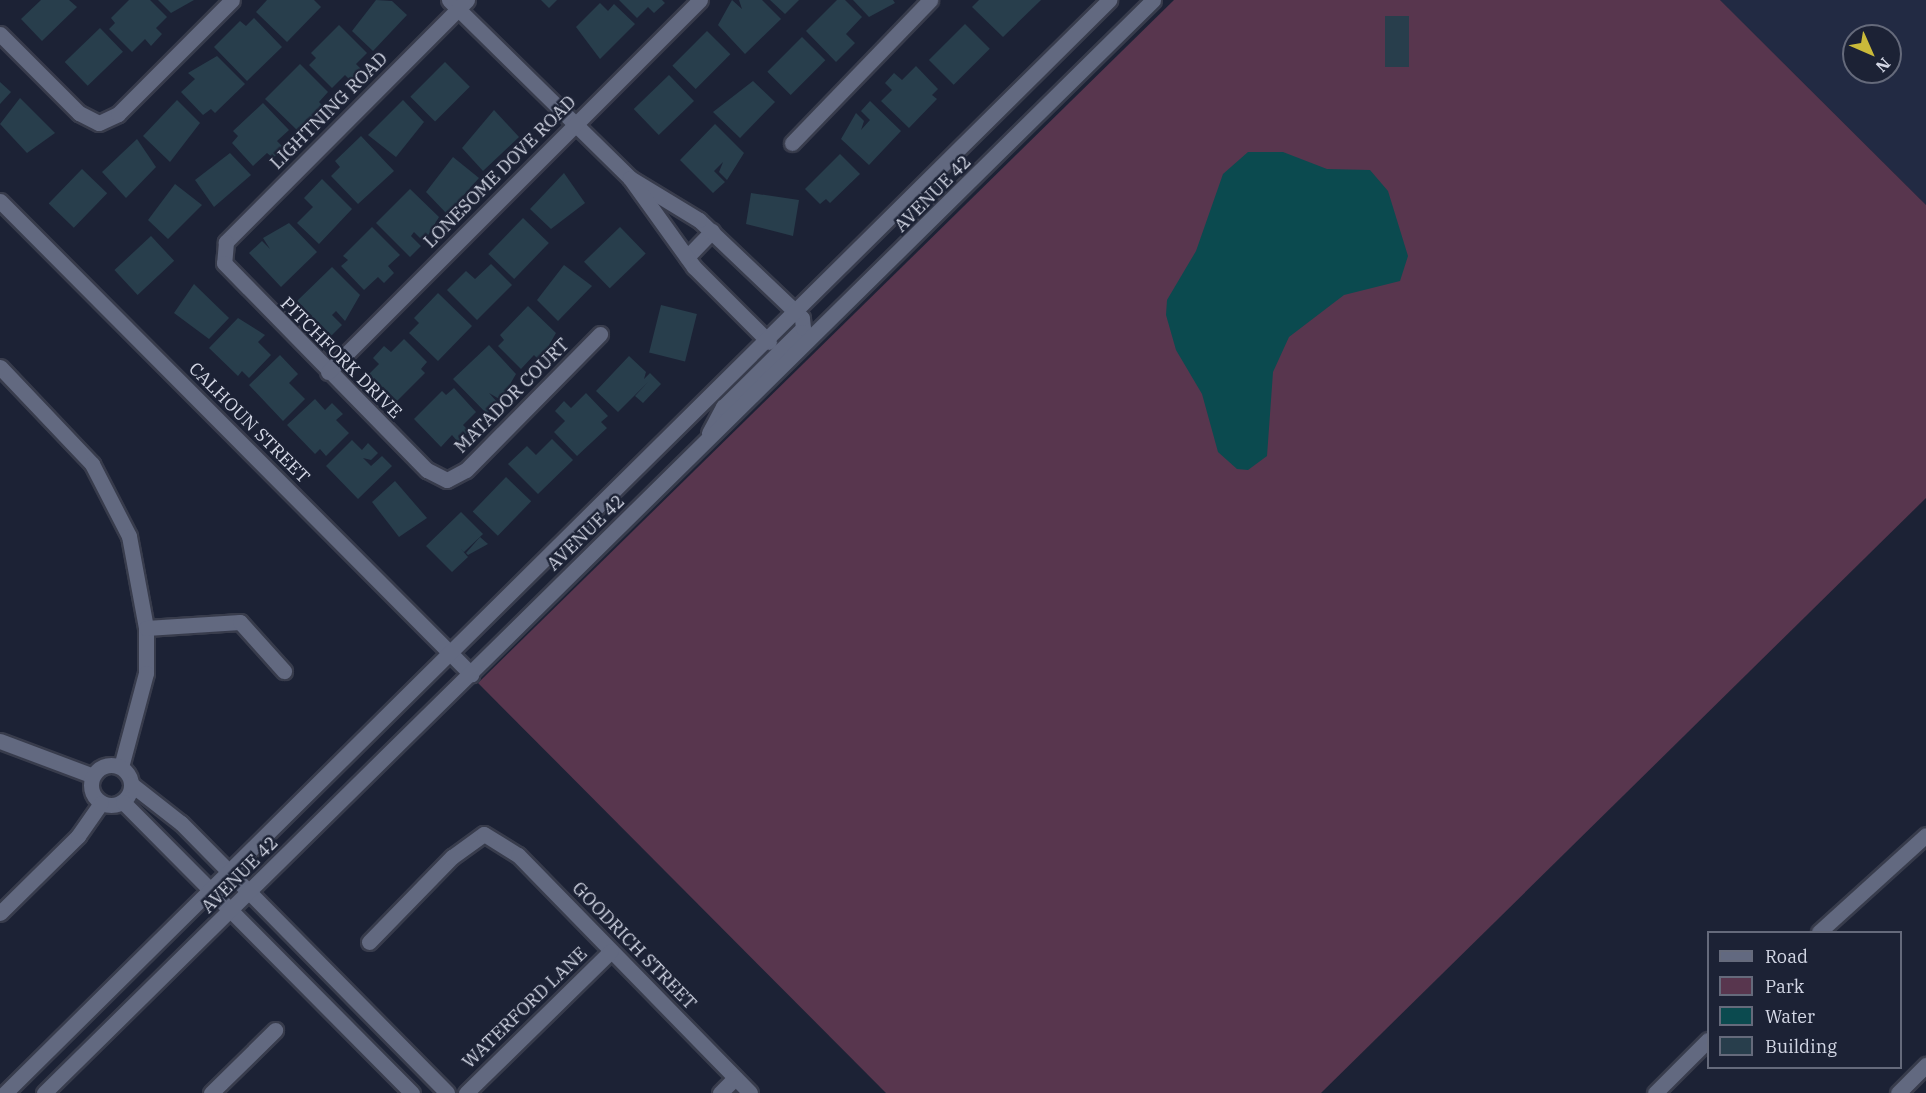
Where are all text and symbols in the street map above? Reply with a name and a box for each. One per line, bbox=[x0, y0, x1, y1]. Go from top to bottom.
north arrow bbox=[1842, 24, 1902, 84]
street label: LIGHTNING ROAD bbox=[266, 48, 392, 174]
text: N bbox=[1872, 54, 1895, 77]
street label: LONESOME DOVE ROAD bbox=[419, 91, 581, 253]
street label: AVENUE 42 bbox=[890, 151, 976, 237]
street label: PITCHFORK DRIVE bbox=[276, 293, 406, 423]
street label: MATADOR COURT bbox=[450, 334, 574, 458]
street label: CALHOUN STREET bbox=[184, 358, 314, 488]
street label: AVENUE 42 bbox=[543, 491, 629, 575]
street label: AVENUE 42 bbox=[197, 832, 283, 918]
street label: GOODRICH STREET bbox=[567, 878, 701, 1014]
legend bbox=[1707, 931, 1902, 1069]
street label: WATERFORD LANE bbox=[458, 943, 592, 1073]
text: Road bbox=[1765, 945, 1808, 968]
text: Park bbox=[1765, 975, 1804, 998]
text: Water bbox=[1765, 1005, 1815, 1028]
text: Building bbox=[1765, 1035, 1837, 1058]

